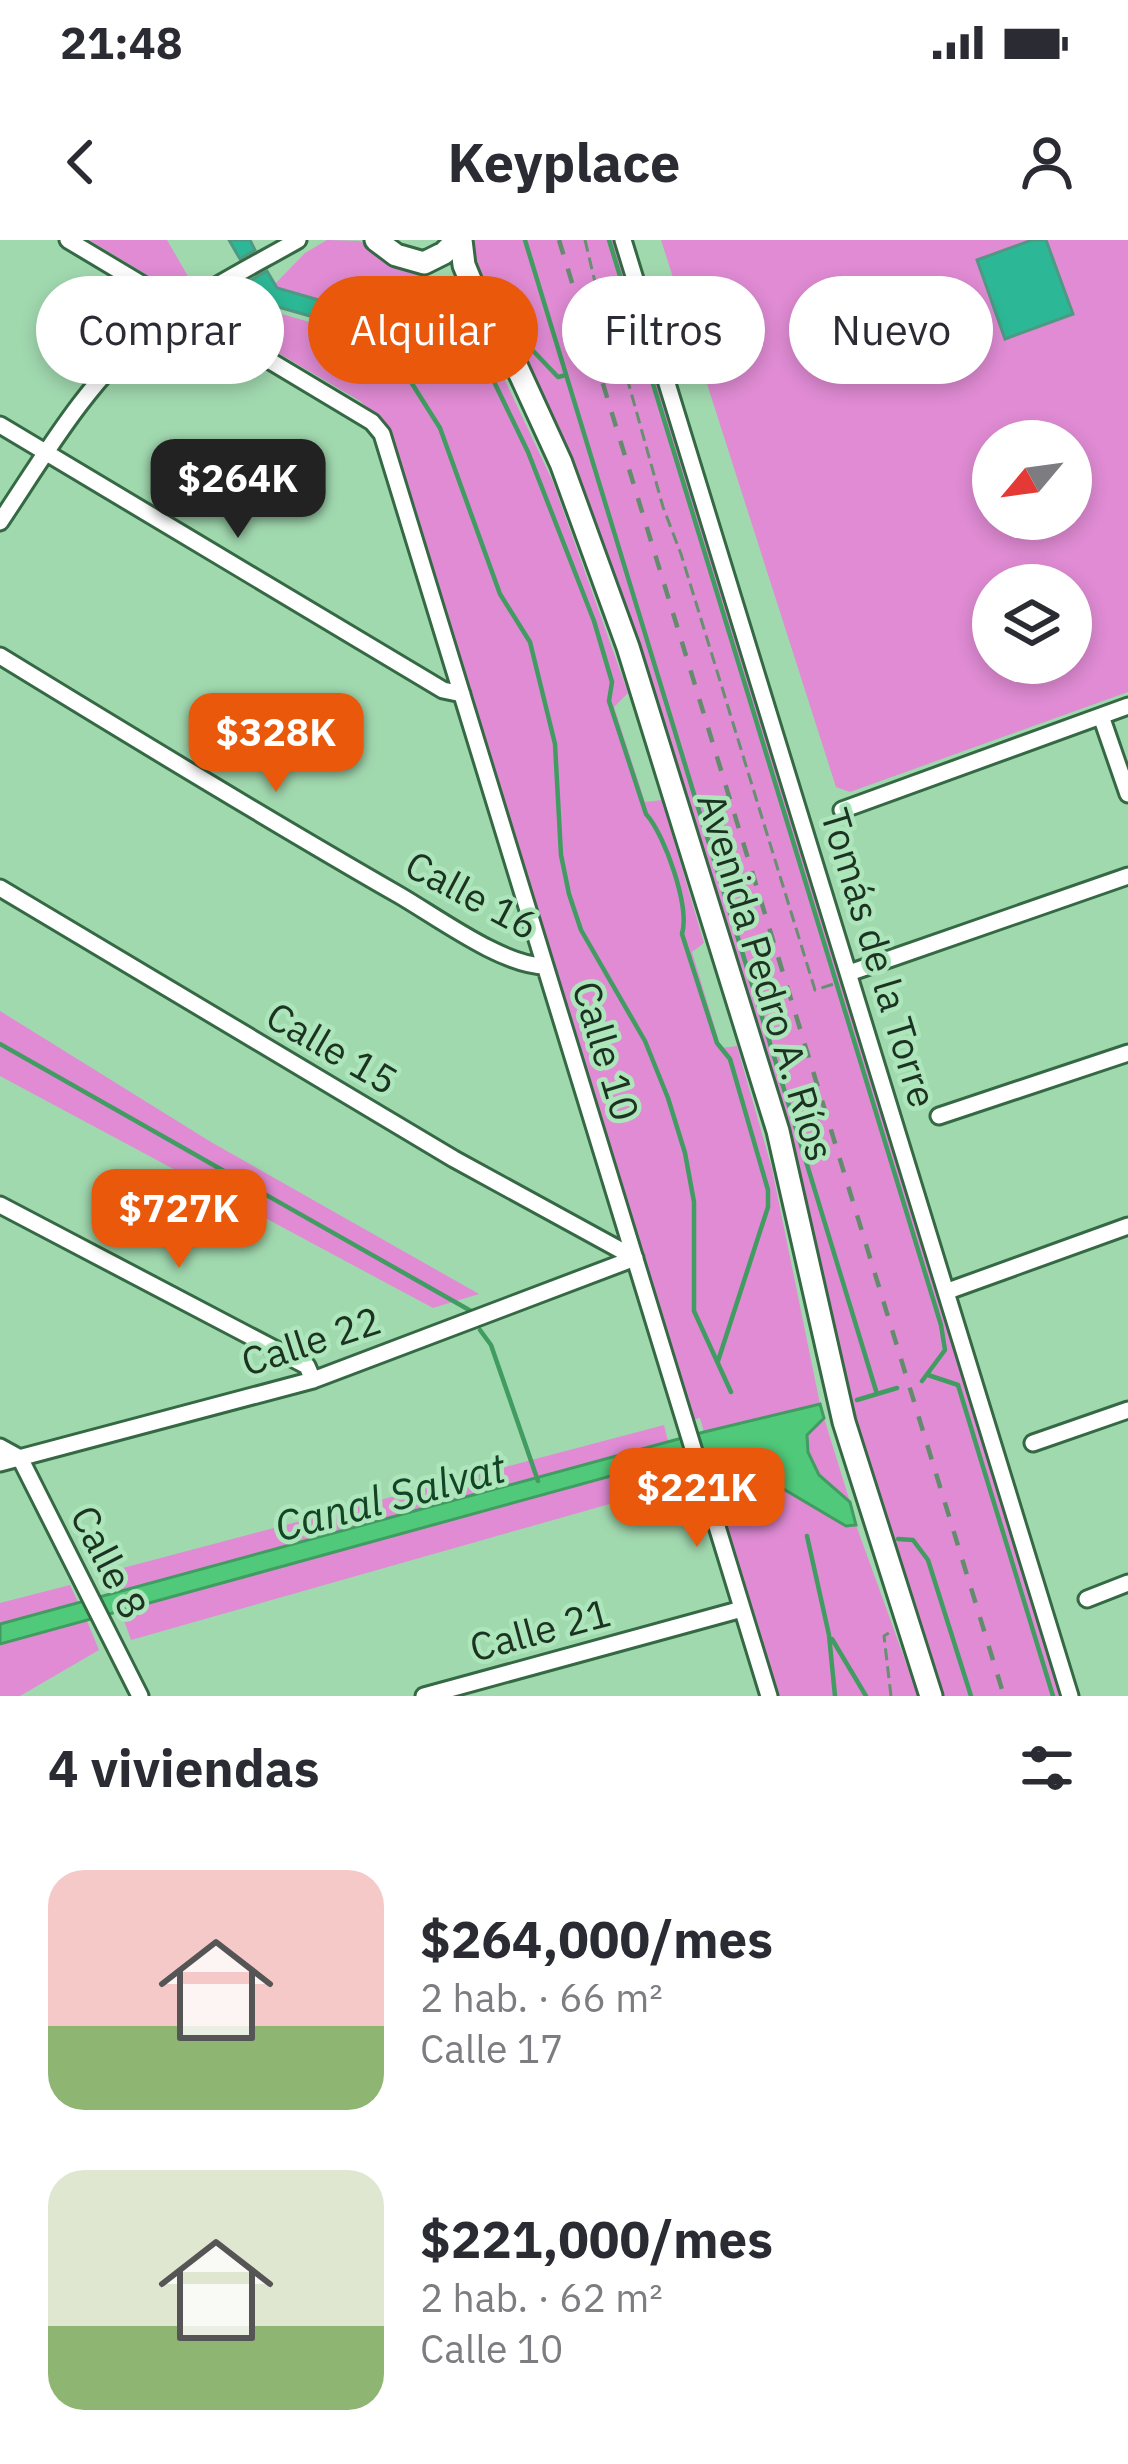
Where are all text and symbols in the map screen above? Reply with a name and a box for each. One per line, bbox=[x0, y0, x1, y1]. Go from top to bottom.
text: 21:48 bbox=[60, 13, 183, 71]
text: Keyplace bbox=[448, 127, 680, 197]
icon: back bbox=[48, 129, 114, 195]
icon: person bbox=[1014, 129, 1080, 195]
chip: Comprar bbox=[36, 276, 284, 384]
chip: Alquilar bbox=[308, 276, 538, 384]
chip: Filtros bbox=[562, 276, 765, 384]
chip: Nuevo bbox=[789, 276, 993, 384]
north arrow bbox=[972, 420, 1092, 540]
map controls bbox=[972, 420, 1092, 684]
pin: $264K bbox=[154, 439, 322, 541]
text: $264K bbox=[178, 452, 298, 503]
button: layers bbox=[972, 564, 1092, 684]
pin: $328K bbox=[192, 693, 360, 795]
text: $328K bbox=[216, 706, 336, 757]
street label: Avenida Pedro A. Ríos bbox=[686, 787, 847, 1167]
street label: Tomás de la Torre bbox=[810, 802, 949, 1114]
street label: Calle 16 bbox=[397, 838, 548, 951]
street label: Calle 10 bbox=[561, 975, 652, 1127]
street label: Calle 15 bbox=[257, 990, 407, 1106]
pin: $727K bbox=[95, 1169, 263, 1271]
text: $727K bbox=[119, 1182, 239, 1233]
street label: Calle 22 bbox=[235, 1294, 387, 1387]
water label: Canal Salvat bbox=[269, 1439, 513, 1554]
pin: $221K bbox=[613, 1448, 781, 1550]
text: $221K bbox=[637, 1461, 757, 1512]
street label: Calle 8 bbox=[59, 1497, 159, 1627]
street label: Calle 21 bbox=[464, 1586, 616, 1673]
text: 4 viviendas bbox=[48, 1735, 319, 1801]
icon: filters bbox=[1014, 1735, 1080, 1801]
text: $264,000/mes bbox=[420, 1906, 773, 1972]
icon: home bbox=[144, 1918, 288, 2062]
text: 2 hab. · 66 m² bbox=[420, 1972, 663, 2023]
text: Calle 17 bbox=[420, 2023, 563, 2074]
text: $221,000/mes bbox=[420, 2206, 773, 2272]
icon: home bbox=[144, 2218, 288, 2362]
text: 2 hab. · 62 m² bbox=[420, 2272, 663, 2323]
text: Calle 10 bbox=[420, 2323, 563, 2374]

